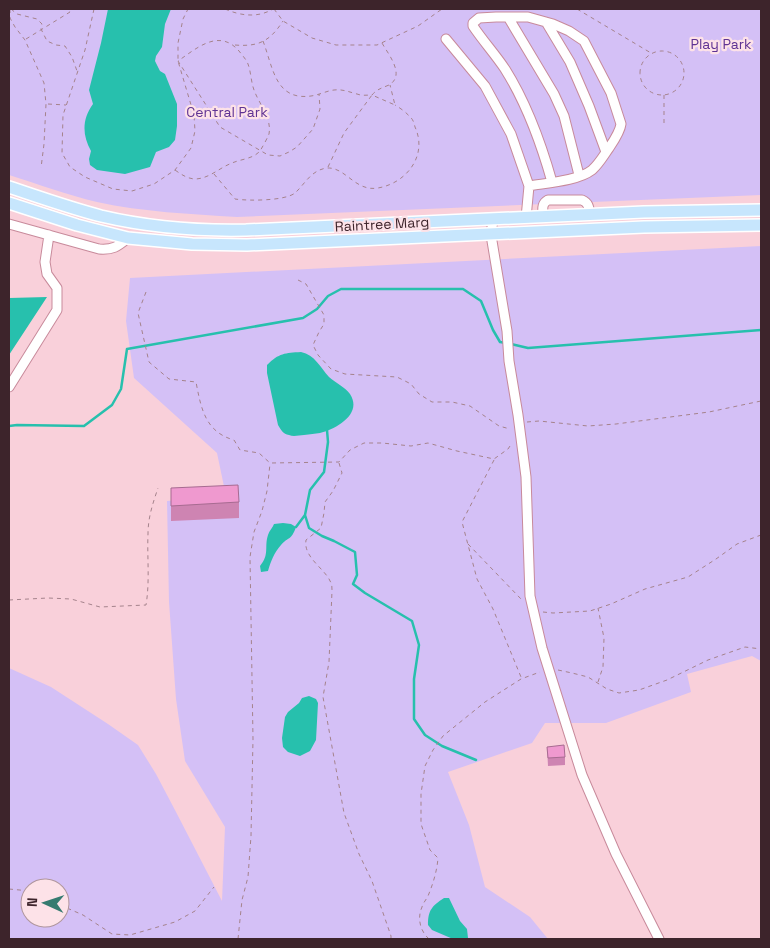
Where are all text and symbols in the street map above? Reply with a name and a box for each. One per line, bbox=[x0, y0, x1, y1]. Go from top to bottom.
park label: Play Park bbox=[691, 35, 752, 53]
park label: Central Park bbox=[186, 103, 268, 121]
street label: Raintree Marg bbox=[334, 213, 430, 235]
north arrow bbox=[20, 878, 70, 928]
text: N bbox=[23, 897, 41, 907]

